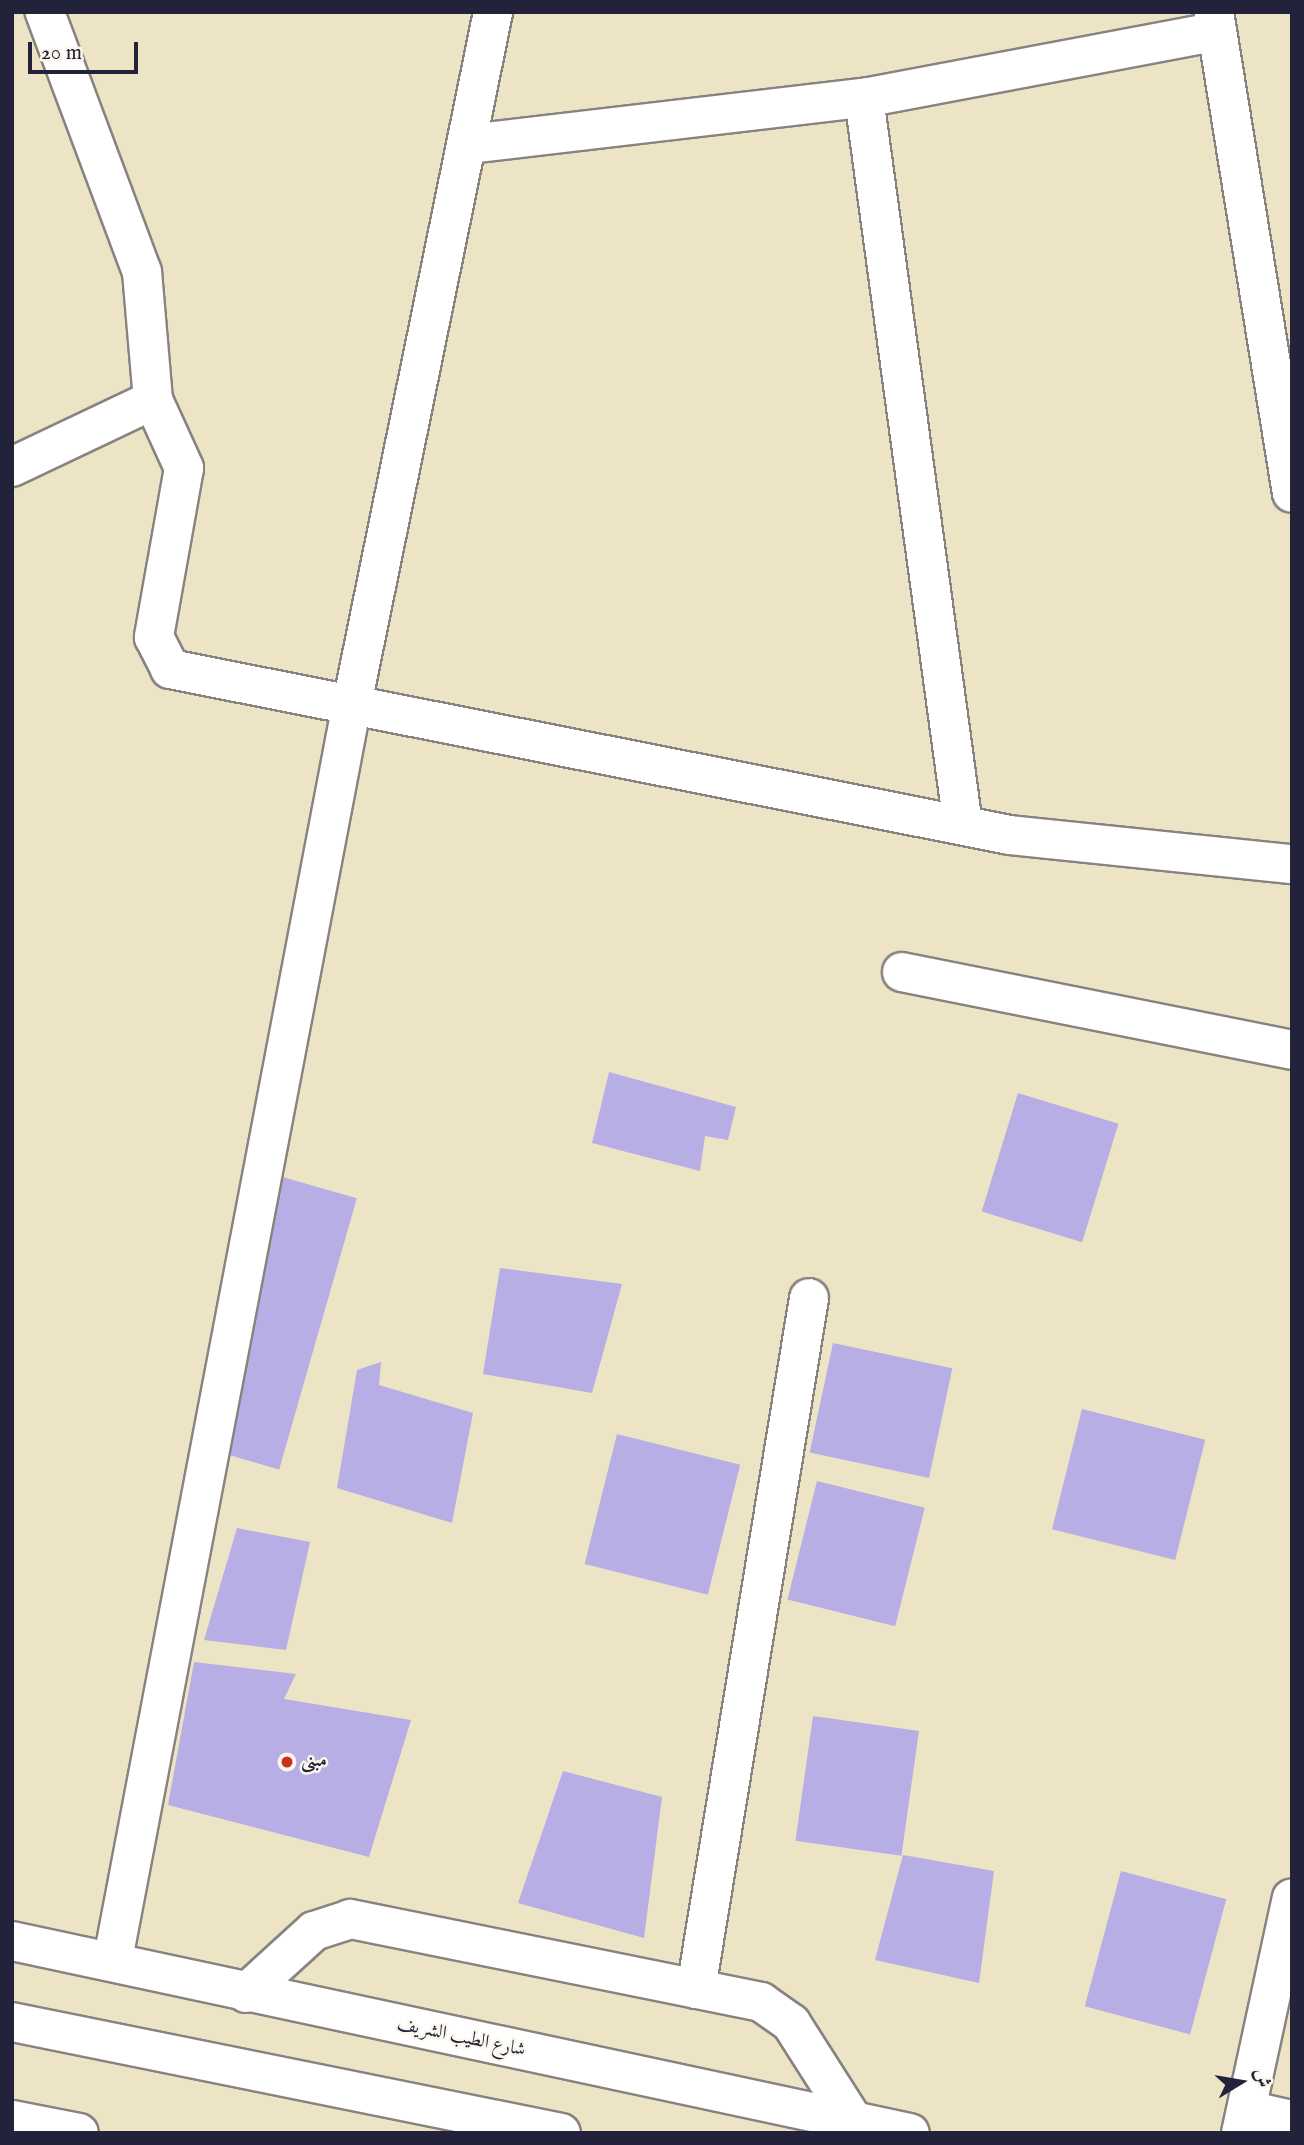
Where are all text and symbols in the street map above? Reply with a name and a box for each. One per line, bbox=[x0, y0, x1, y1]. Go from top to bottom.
scale bar bbox=[32, 28, 142, 72]
text: 20 m bbox=[41, 40, 82, 67]
place label: مبنى bbox=[301, 1751, 327, 1773]
marker: مبنى bbox=[279, 1754, 295, 1770]
street label: شارع الطيب الشريف bbox=[395, 2013, 527, 2063]
north arrow bbox=[1206, 2047, 1276, 2117]
text: ش bbox=[1248, 2066, 1275, 2090]

